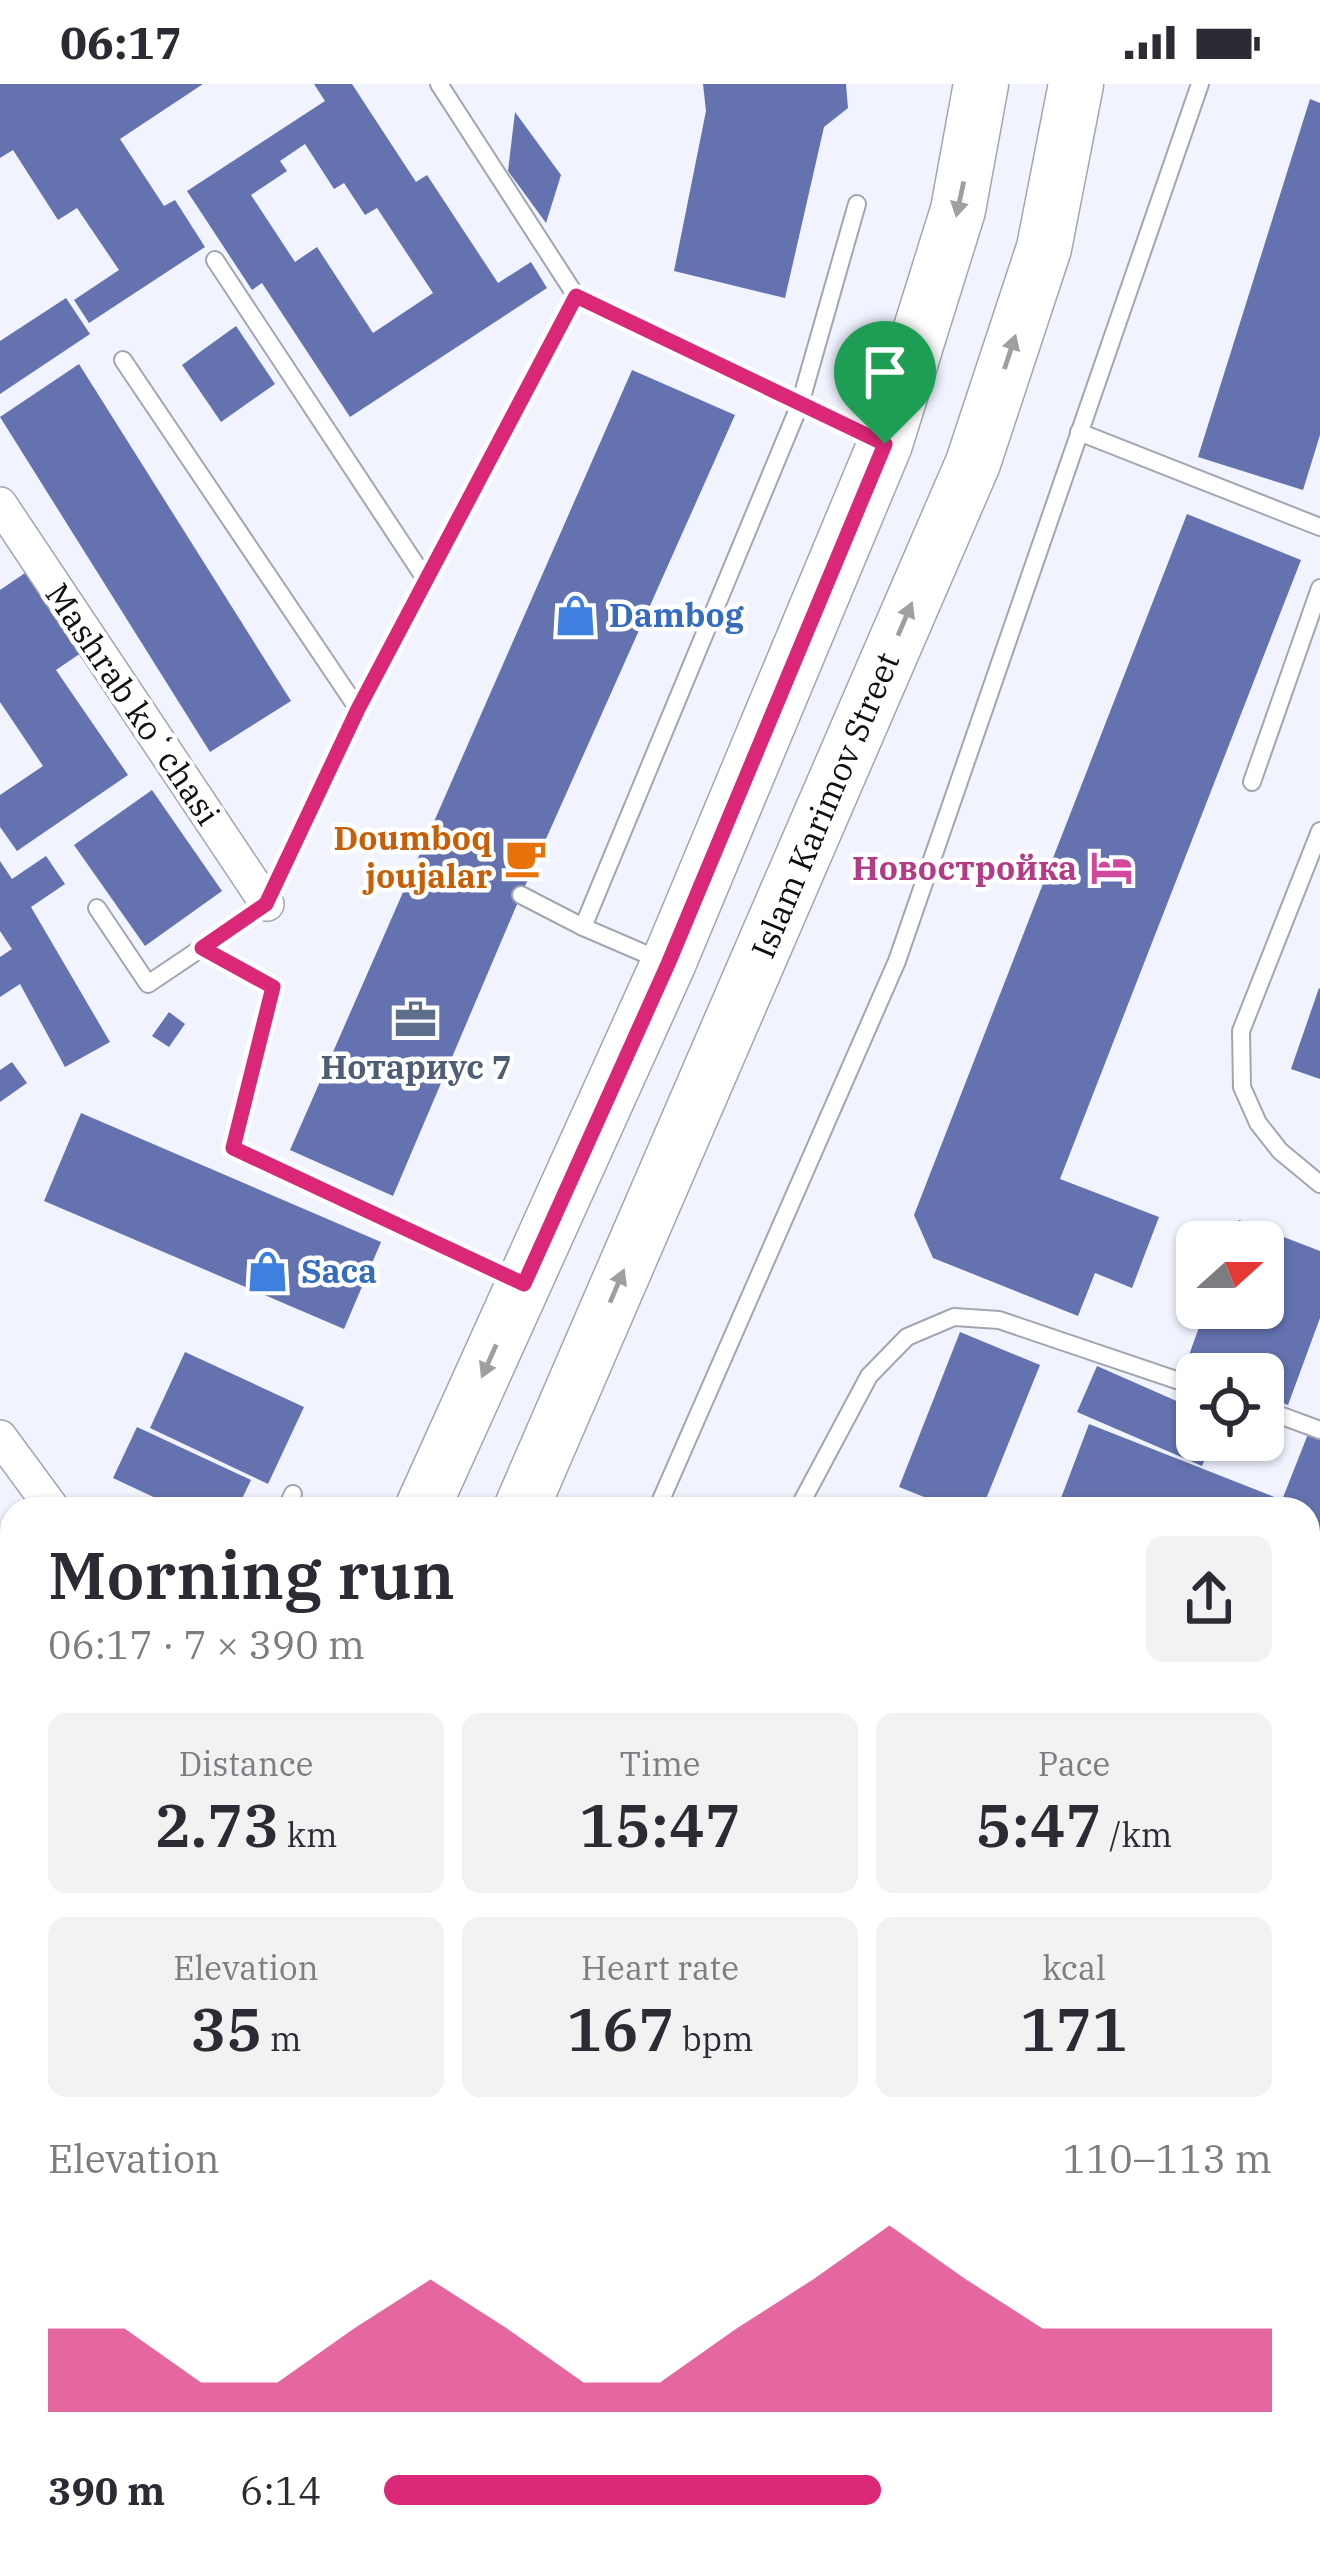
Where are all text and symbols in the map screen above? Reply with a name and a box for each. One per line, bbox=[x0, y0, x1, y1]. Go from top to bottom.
text: 06:17 bbox=[60, 13, 182, 71]
one-way arrow bbox=[949, 180, 968, 218]
pin bbox=[834, 321, 936, 444]
one-way arrow bbox=[1001, 333, 1020, 370]
icon: arrive bbox=[852, 339, 918, 405]
street label: Mashrab koʻchasi bbox=[37, 575, 230, 833]
shop icon: Dambog bbox=[552, 592, 598, 638]
place label: Dambog bbox=[609, 593, 744, 636]
one-way arrow bbox=[896, 601, 915, 637]
street label: Islam Karimov Street bbox=[741, 645, 908, 964]
place label: Doumboq joujalar bbox=[333, 816, 492, 897]
cafe icon: Doumboq joujalar bbox=[503, 834, 549, 880]
hotel icon: Новостройка bbox=[1088, 845, 1134, 891]
place label: Новостройка bbox=[852, 846, 1077, 889]
office icon: Нотариус 7 bbox=[393, 996, 439, 1042]
place label: Нотариус 7 bbox=[321, 1045, 511, 1088]
north arrow bbox=[1176, 1221, 1284, 1329]
map controls bbox=[1176, 1221, 1284, 1461]
shop icon: Saca bbox=[244, 1248, 290, 1294]
place label: Saca bbox=[301, 1249, 377, 1292]
one-way arrow bbox=[608, 1268, 628, 1303]
one-way arrow bbox=[479, 1344, 499, 1379]
button: locate bbox=[1176, 1353, 1284, 1461]
text: Morning run bbox=[48, 1531, 455, 1617]
button: share bbox=[1146, 1536, 1272, 1662]
text: 06:17 · 7 × 390 m bbox=[48, 1619, 365, 1670]
text: Distance bbox=[179, 1742, 313, 1785]
text: Time bbox=[619, 1742, 701, 1785]
text: Pace bbox=[1038, 1742, 1110, 1785]
text: 2.73 bbox=[154, 1785, 279, 1864]
text: 15:47 bbox=[579, 1785, 741, 1864]
text: 5:47 bbox=[976, 1785, 1102, 1864]
text: km bbox=[279, 1813, 338, 1856]
text: /km bbox=[1102, 1813, 1172, 1856]
text: Elevation bbox=[173, 1946, 319, 1989]
text: Heart rate bbox=[581, 1946, 739, 1989]
text: kcal bbox=[1042, 1946, 1106, 1989]
text: 35 bbox=[190, 1989, 262, 2068]
text: 167 bbox=[566, 1989, 674, 2068]
text: 171 bbox=[1020, 1989, 1128, 2068]
text: m bbox=[262, 2017, 302, 2060]
text: bpm bbox=[674, 2017, 754, 2060]
text: Elevation bbox=[48, 2133, 220, 2184]
text: 110–113 m bbox=[1062, 2133, 1272, 2184]
text: 390 m bbox=[48, 2465, 165, 2516]
text: 6:14 bbox=[240, 2465, 321, 2516]

